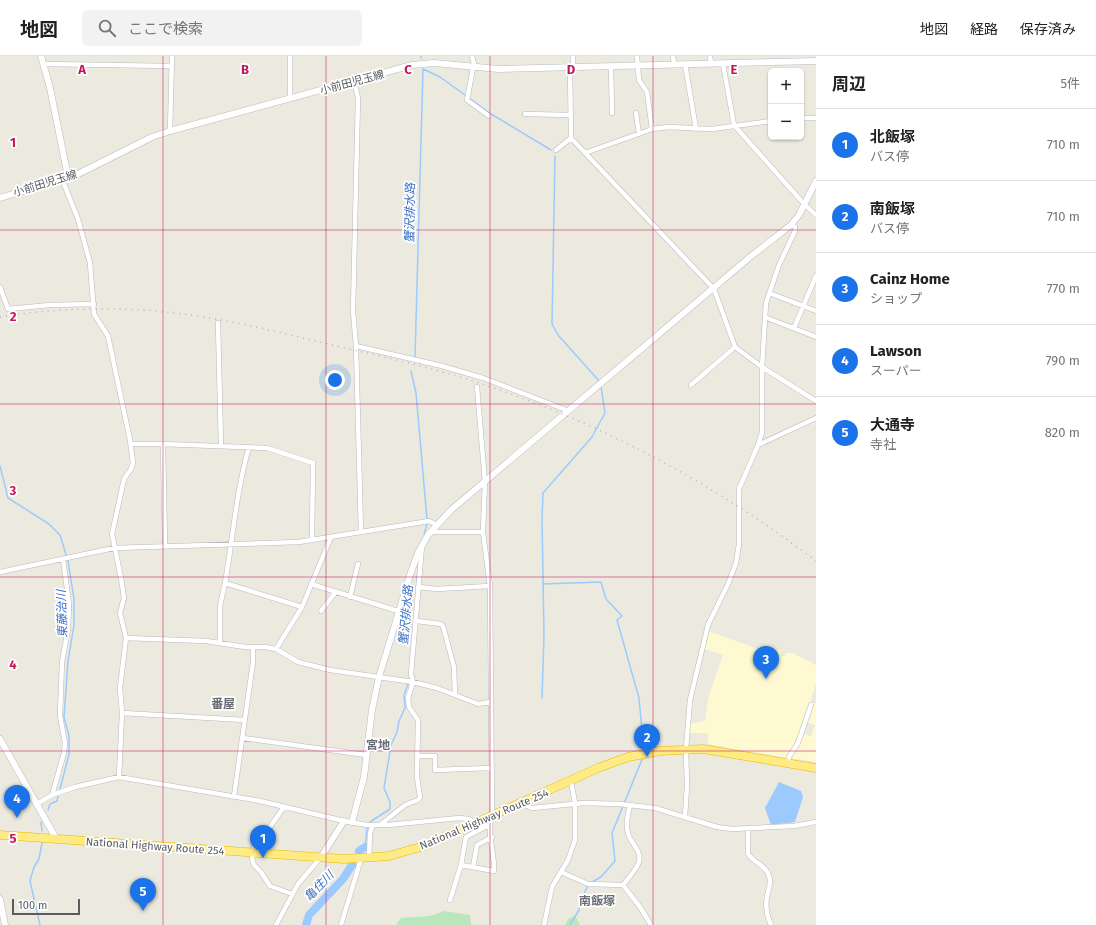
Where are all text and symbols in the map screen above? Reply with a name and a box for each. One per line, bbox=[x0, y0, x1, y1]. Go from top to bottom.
search box bbox=[82, 10, 362, 46]
icon: search bbox=[96, 17, 118, 39]
text: 地図 bbox=[20, 18, 58, 41]
text: ここで検索 bbox=[128, 20, 203, 38]
text: 地図 bbox=[920, 21, 948, 38]
text: 経路 bbox=[970, 21, 998, 38]
text: 保存済み bbox=[1020, 21, 1076, 38]
text: A bbox=[77, 62, 86, 77]
text: B bbox=[241, 62, 249, 77]
text: C bbox=[404, 62, 412, 77]
text: D bbox=[567, 62, 576, 77]
text: E bbox=[731, 62, 738, 77]
street label: 小前田児玉線 bbox=[319, 68, 386, 97]
map controls bbox=[768, 68, 804, 140]
button: + bbox=[768, 68, 804, 104]
text: 周辺 bbox=[832, 74, 866, 95]
text: 5件 bbox=[1060, 76, 1080, 91]
button: − bbox=[768, 104, 804, 140]
text: 北飯塚 bbox=[870, 128, 915, 146]
text: 1 bbox=[10, 135, 16, 150]
text: 1 bbox=[842, 137, 848, 152]
text: 710 m bbox=[1047, 137, 1080, 152]
text: バス停 bbox=[870, 149, 909, 164]
street label: 小前田児玉線 bbox=[12, 168, 79, 199]
water label: 蟹沢排水路 bbox=[402, 182, 418, 243]
text: 南飯塚 bbox=[870, 200, 915, 218]
text: 2 bbox=[842, 209, 848, 224]
text: 710 m bbox=[1047, 209, 1080, 224]
text: バス停 bbox=[870, 221, 909, 236]
text: Cainz Home bbox=[870, 270, 950, 288]
text: 3 bbox=[842, 281, 848, 296]
text: 770 m bbox=[1047, 281, 1080, 296]
text: ショップ bbox=[870, 291, 922, 306]
text: 2 bbox=[10, 309, 17, 324]
text: Lawson bbox=[870, 342, 922, 360]
text: 4 bbox=[841, 353, 849, 368]
text: 790 m bbox=[1046, 353, 1080, 368]
text: スーパー bbox=[870, 363, 922, 378]
your location bbox=[325, 370, 345, 390]
text: 大通寺 bbox=[870, 416, 915, 434]
text: 5 bbox=[842, 425, 848, 440]
text: 820 m bbox=[1045, 425, 1080, 440]
text: 寺社 bbox=[870, 437, 896, 452]
text: 3 bbox=[9, 483, 17, 498]
water label: 蟹沢排水路 bbox=[396, 584, 416, 646]
water label: 東藤治川 bbox=[54, 588, 70, 638]
pin: 3 bbox=[753, 646, 779, 679]
text: 4 bbox=[9, 657, 17, 672]
district label: 番屋 bbox=[211, 697, 235, 711]
pin: 2 bbox=[634, 724, 660, 757]
district label: 宮地 bbox=[366, 738, 390, 752]
pin: 4 bbox=[4, 785, 30, 818]
street label: National Highway Route 254 bbox=[418, 786, 551, 853]
pin: 1 bbox=[250, 825, 276, 858]
text: 5 bbox=[10, 831, 17, 846]
street label: National Highway Route 254 bbox=[85, 835, 225, 858]
water label: 亀住川 bbox=[301, 867, 338, 904]
pin: 5 bbox=[130, 878, 156, 911]
district label: 南飯塚 bbox=[579, 894, 615, 908]
scale bar bbox=[12, 897, 80, 916]
text: 100 m bbox=[18, 899, 47, 912]

